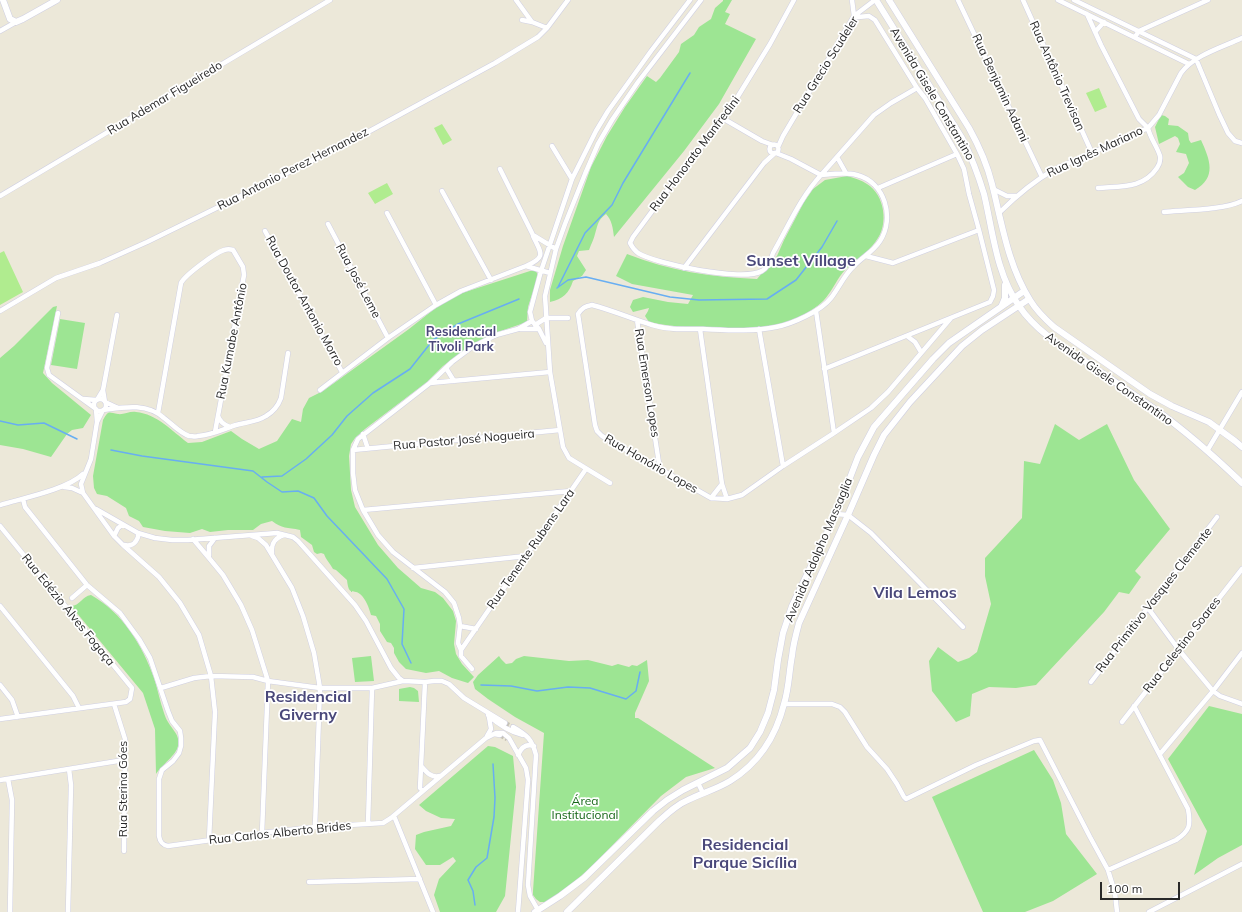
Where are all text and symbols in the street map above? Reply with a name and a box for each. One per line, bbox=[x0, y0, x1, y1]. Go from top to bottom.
street label: Rua Grecio Scudeler bbox=[790, 14, 862, 116]
street label: Rua Antônio Trevisan bbox=[1026, 19, 1088, 133]
street label: Avenida Gisele Constantino bbox=[887, 25, 977, 163]
street label: Rua Benjamin Adami bbox=[969, 32, 1031, 144]
street label: Rua Ademar Figueiredo bbox=[105, 58, 225, 138]
street label: Rua Honorato Manfredini bbox=[647, 94, 743, 214]
street label: Rua Ignês Mariano bbox=[1045, 123, 1145, 181]
street label: Rua Antonio Perez Hernandez bbox=[215, 125, 371, 213]
street label: Rua Doutor Antonio Morro bbox=[262, 234, 346, 368]
street label: Rua José Leme bbox=[332, 241, 384, 321]
district label: Sunset Village bbox=[746, 251, 856, 271]
street label: Rua Kumabe Antônio bbox=[214, 282, 250, 400]
district label: Residencial Tivoli Park bbox=[426, 324, 496, 355]
street label: Rua Emerson Lopes bbox=[631, 328, 663, 438]
street label: Avenida Gisele Constantino bbox=[1042, 329, 1176, 429]
street label: Rua Pastor José Nogueira bbox=[393, 427, 535, 453]
street label: Rua Honório Lopes bbox=[602, 431, 700, 497]
street label: Avenida Adolpho Massaglia bbox=[782, 476, 856, 624]
street label: Rua Tenente Rubens Lara bbox=[484, 486, 578, 612]
street label: Rua Primitivo Vasques Clemente bbox=[1093, 525, 1215, 675]
street label: Rua Edézio Alves Fogaça bbox=[18, 551, 118, 669]
district label: Vila Lemos bbox=[873, 583, 957, 603]
street label: Rua Celestino Soares bbox=[1140, 594, 1224, 696]
district label: Residencial Giverny bbox=[265, 687, 351, 725]
street label: Rua Sterina Góes bbox=[116, 741, 130, 837]
park label: Área Institucional bbox=[552, 794, 618, 822]
street label: Rua Carlos Alberto Brides bbox=[208, 818, 352, 848]
district label: Residencial Parque Sicília bbox=[693, 835, 797, 873]
scale bar bbox=[1102, 874, 1182, 900]
text: 100 m bbox=[1107, 881, 1142, 896]

